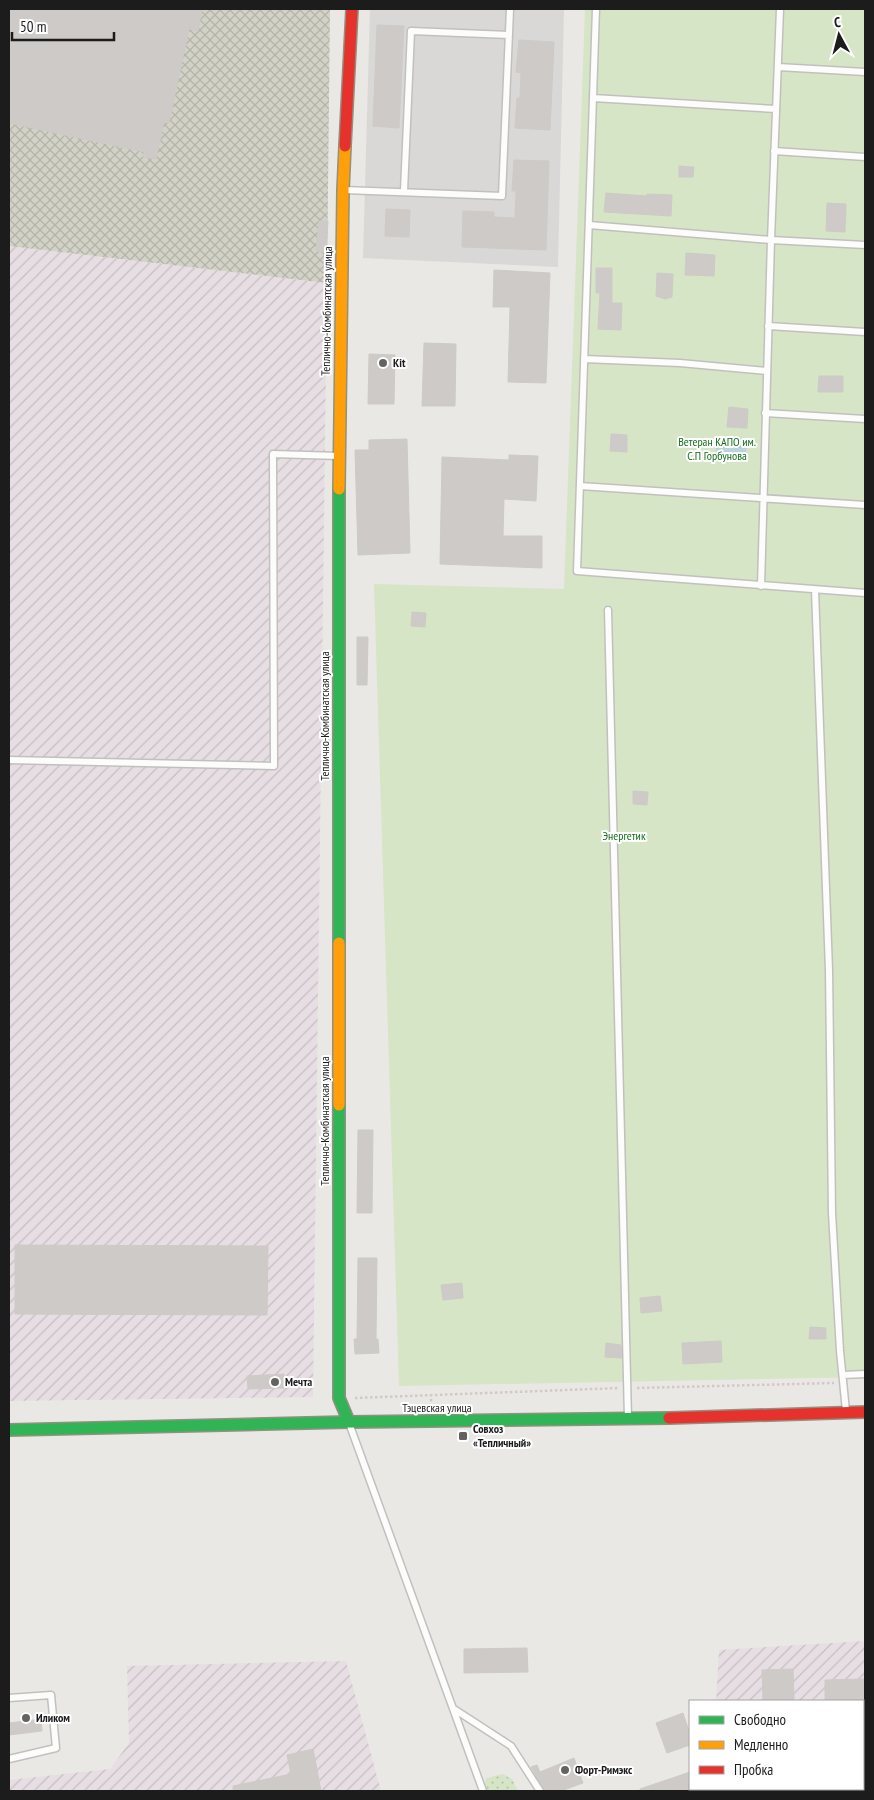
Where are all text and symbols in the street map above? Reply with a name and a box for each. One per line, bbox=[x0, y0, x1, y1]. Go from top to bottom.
scale bar bbox=[12, 10, 115, 42]
north arrow bbox=[814, 10, 864, 60]
text: С bbox=[833, 13, 842, 31]
text: 50 m bbox=[20, 17, 46, 36]
street label: Теплично-Комбинатская улица bbox=[318, 246, 335, 376]
place label: Kit bbox=[393, 355, 406, 370]
marker: Kit bbox=[377, 357, 389, 369]
park label: Ветеран КАПО им. С.П Горбунова bbox=[678, 434, 756, 463]
street label: Теплично-Комбинатская улица bbox=[317, 651, 332, 781]
park label: Энергетик bbox=[602, 828, 646, 843]
street label: Теплично-Комбинатская улица bbox=[317, 1056, 332, 1186]
place label: Мечта bbox=[285, 1374, 312, 1389]
marker: Мечта bbox=[269, 1376, 281, 1388]
street label: Тэцевская улица bbox=[402, 1400, 472, 1415]
place label: Совхоз «Тепличный» bbox=[473, 1421, 531, 1450]
marker: Совхоз «Тепличный» bbox=[457, 1430, 469, 1442]
legend bbox=[689, 1700, 864, 1790]
place label: Иликом bbox=[36, 1710, 70, 1725]
text: Свободно bbox=[734, 1710, 786, 1729]
marker: Иликом bbox=[20, 1712, 32, 1724]
text: Медленно bbox=[734, 1735, 788, 1754]
text: Пробка bbox=[734, 1760, 773, 1779]
place label: Форт-Римэкс bbox=[575, 1762, 633, 1777]
marker: Форт-Римэкс bbox=[559, 1764, 571, 1776]

